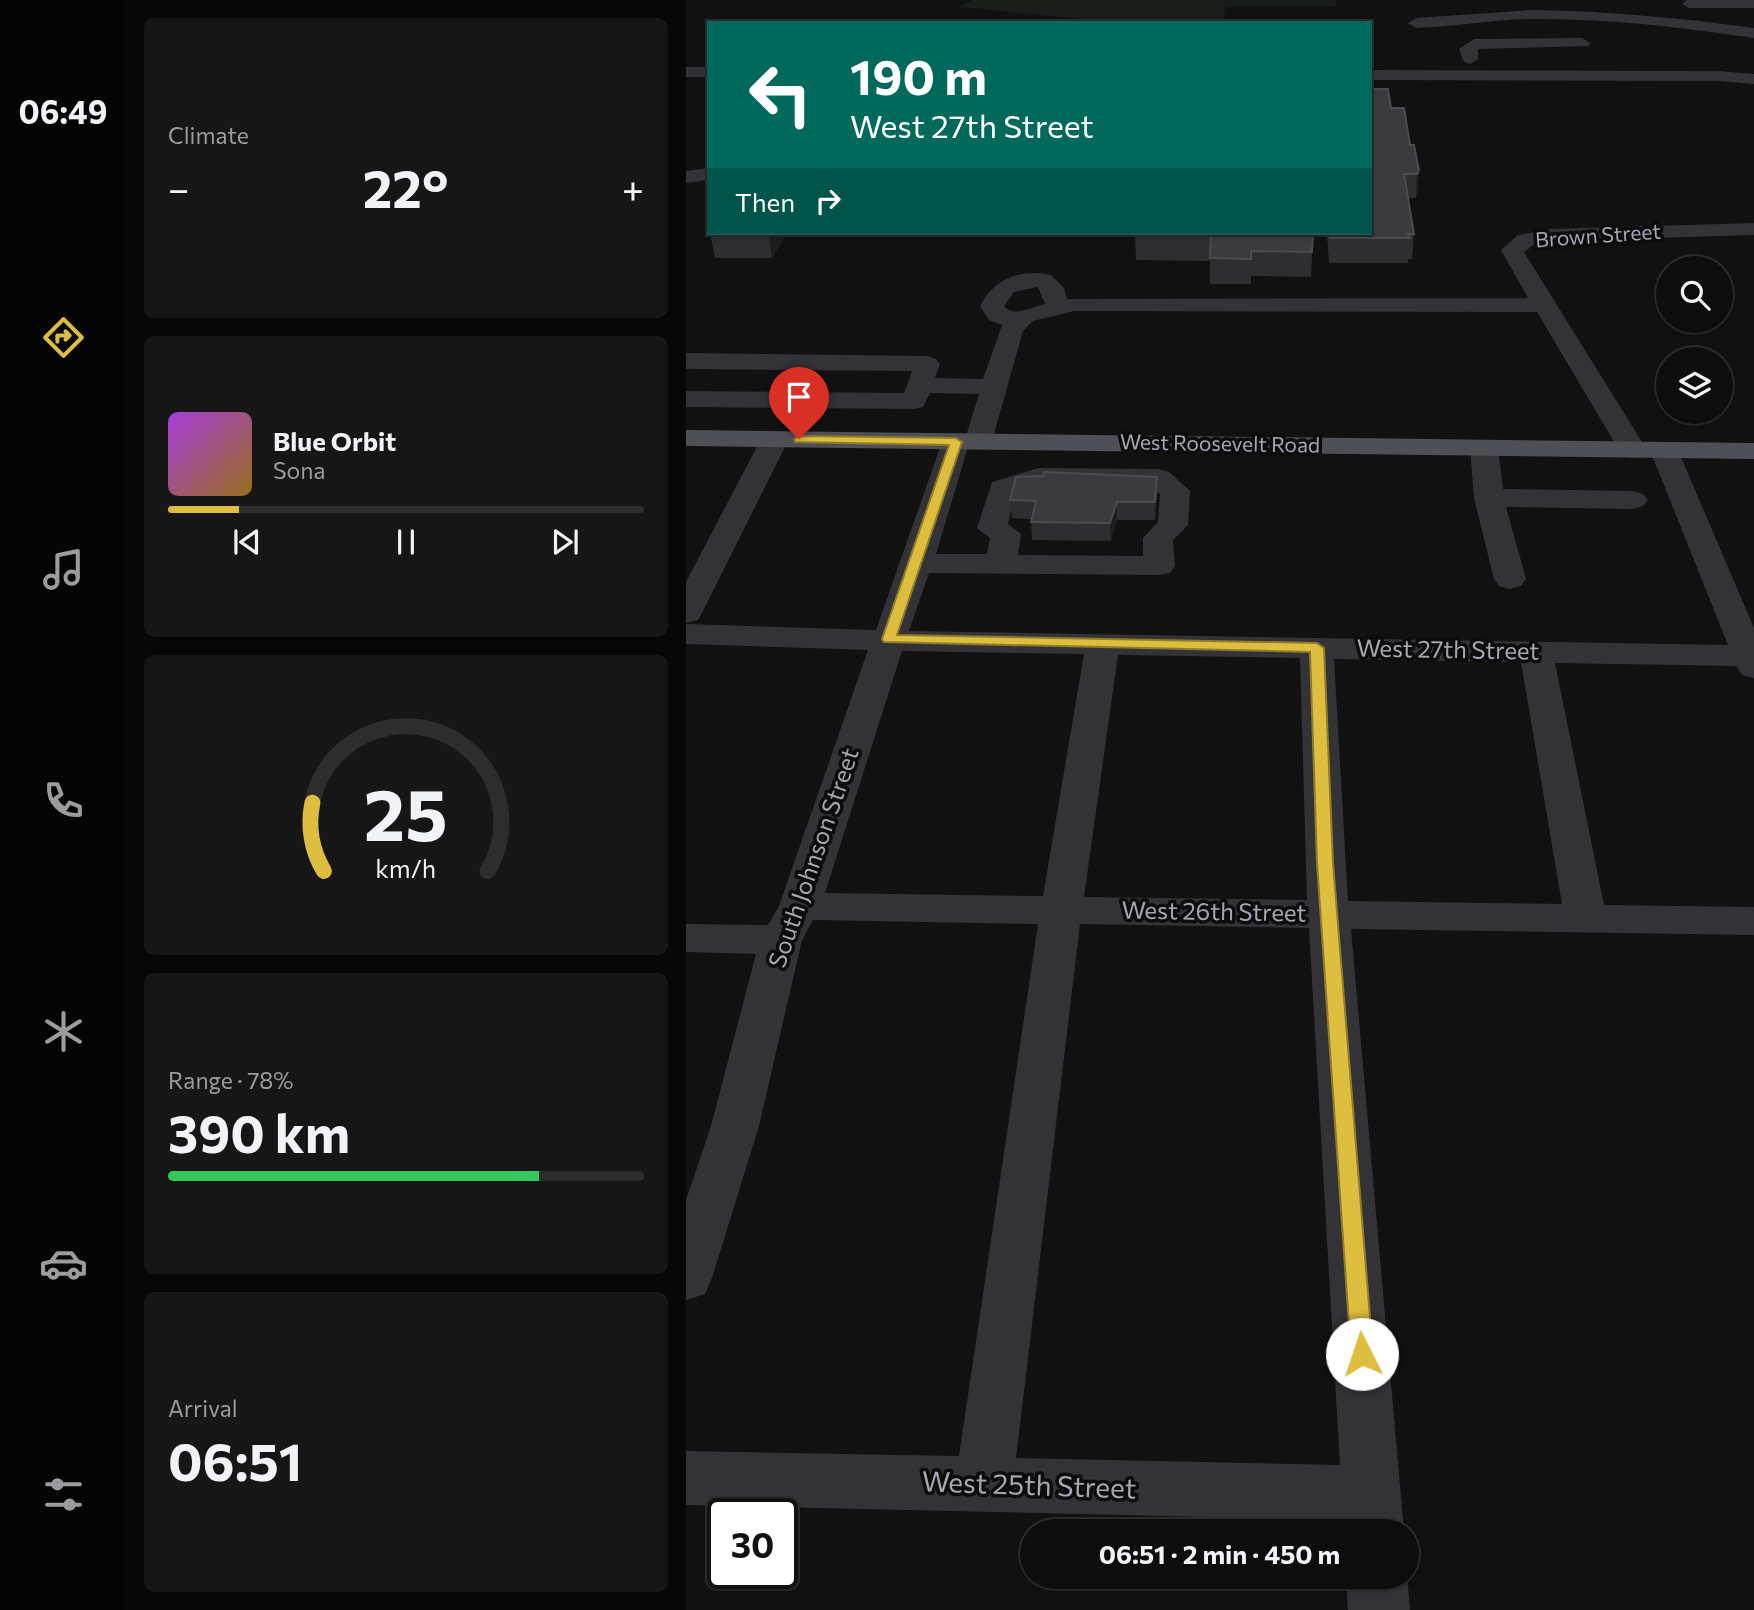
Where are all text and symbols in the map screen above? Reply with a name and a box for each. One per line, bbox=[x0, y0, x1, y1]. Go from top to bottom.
text: 190 m bbox=[850, 45, 987, 105]
icon: left bbox=[735, 49, 826, 140]
text: 06:49 bbox=[19, 91, 107, 131]
text: West 27th Street bbox=[850, 105, 1094, 145]
text: Climate bbox=[168, 121, 249, 149]
text: 22° bbox=[363, 155, 448, 219]
text: − bbox=[168, 164, 190, 211]
text: + bbox=[622, 164, 644, 211]
icon: right bbox=[809, 182, 847, 220]
text: Then bbox=[735, 186, 795, 217]
street label: Brown Street bbox=[1534, 218, 1662, 251]
map controls bbox=[1656, 256, 1733, 424]
button: search bbox=[1656, 256, 1733, 333]
icon: directions bbox=[39, 313, 88, 362]
button: layers bbox=[1656, 347, 1733, 424]
pin bbox=[769, 367, 829, 439]
icon: arrive bbox=[780, 378, 818, 416]
text: Blue Orbit bbox=[273, 425, 396, 456]
street label: West Roosevelt Road bbox=[1120, 428, 1320, 457]
text: Sona bbox=[273, 456, 325, 484]
icon: previous bbox=[228, 523, 266, 561]
icon: pause bbox=[387, 523, 425, 561]
icon: next bbox=[546, 523, 584, 561]
icon: music bbox=[39, 545, 88, 594]
street label: West 27th Street bbox=[1356, 632, 1540, 665]
street label: South Johnson Street bbox=[761, 744, 864, 971]
text: 25 bbox=[364, 767, 448, 856]
icon: phone bbox=[39, 776, 88, 825]
text: km/h bbox=[376, 853, 436, 883]
street label: West 26th Street bbox=[1121, 894, 1307, 927]
icon: climate bbox=[39, 1007, 88, 1056]
text: Range · 78% bbox=[168, 1066, 293, 1094]
text: 390 km bbox=[168, 1100, 350, 1164]
icon: car bbox=[39, 1239, 88, 1288]
position arrow bbox=[1325, 1317, 1399, 1391]
text: Arrival bbox=[168, 1394, 238, 1422]
text: 06:51 bbox=[168, 1428, 302, 1492]
street label: West 25th Street bbox=[921, 1463, 1137, 1505]
icon: filters bbox=[39, 1470, 88, 1519]
speed limit sign: 30 bbox=[707, 1498, 798, 1589]
text: 06:51 · 2 min · 450 m bbox=[1099, 1538, 1340, 1569]

